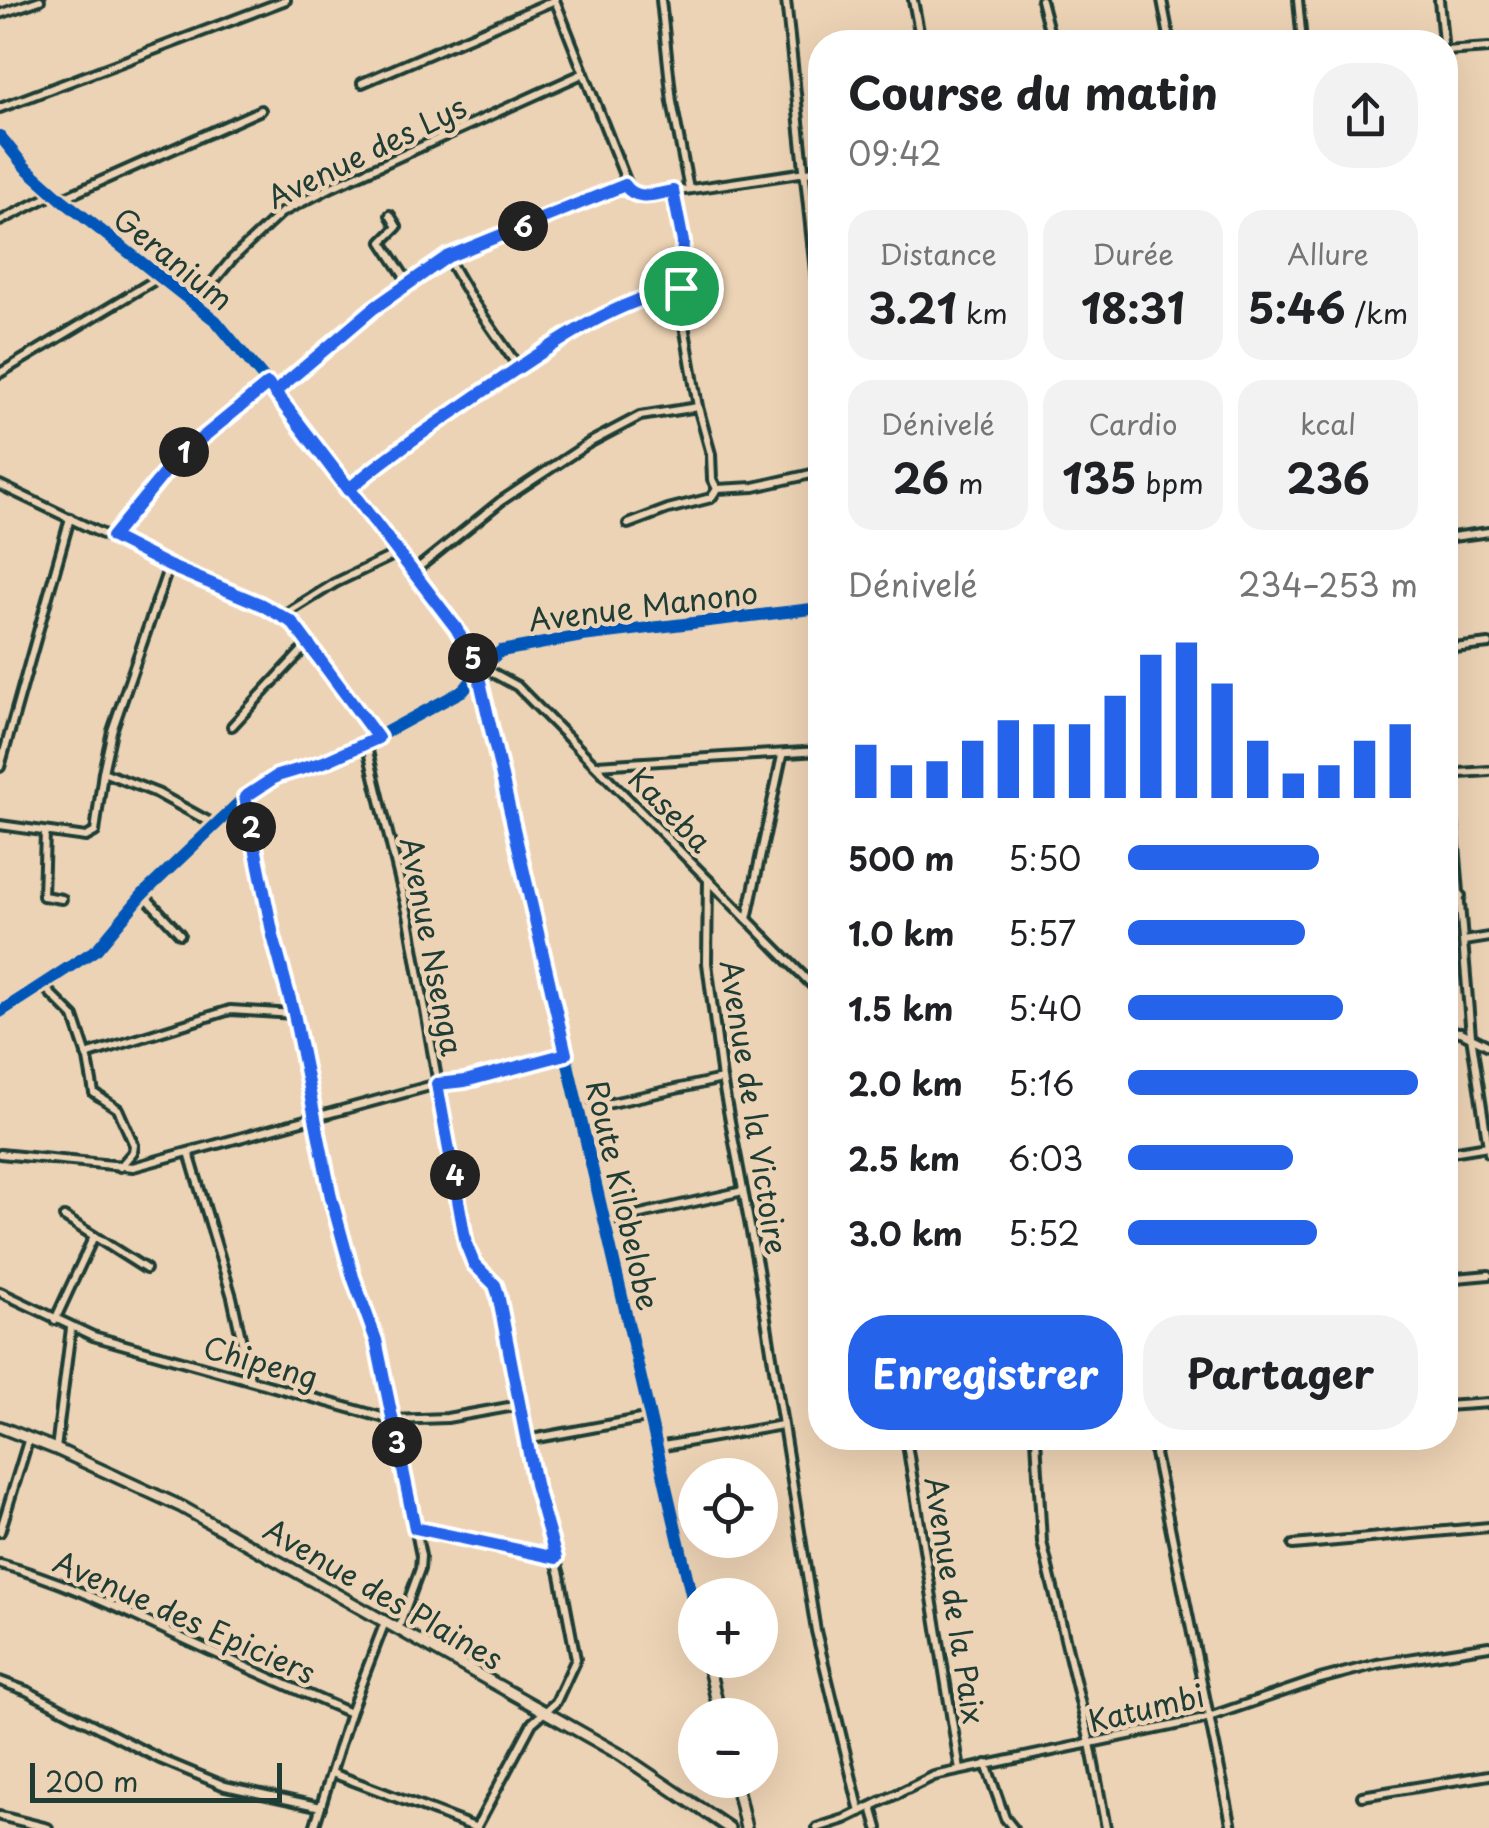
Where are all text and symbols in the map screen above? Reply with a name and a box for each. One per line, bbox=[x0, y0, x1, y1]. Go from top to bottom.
text: Course du matin bbox=[848, 57, 1218, 125]
button: share bbox=[1313, 63, 1418, 168]
street label: Avenue des Lys bbox=[259, 83, 473, 219]
text: 09:42 bbox=[848, 129, 942, 177]
street label: Geranium bbox=[104, 196, 244, 320]
pin: 6 bbox=[498, 201, 548, 251]
text: 6 bbox=[513, 204, 533, 247]
text: Distance bbox=[879, 232, 997, 275]
text: Durée bbox=[1092, 232, 1174, 275]
text: Allure bbox=[1287, 232, 1369, 275]
pin bbox=[639, 246, 724, 331]
icon: arrive bbox=[654, 261, 709, 316]
text: 3.21 bbox=[868, 275, 957, 338]
text: 18:31 bbox=[1081, 275, 1185, 338]
text: 5:46 bbox=[1248, 275, 1345, 338]
text: km bbox=[957, 291, 1008, 334]
text: /km bbox=[1345, 291, 1408, 334]
text: Dénivelé bbox=[881, 402, 995, 445]
text: Cardio bbox=[1088, 402, 1178, 445]
text: kcal bbox=[1300, 402, 1356, 445]
pin: 1 bbox=[159, 427, 209, 477]
text: 1 bbox=[177, 430, 191, 473]
text: 26 bbox=[892, 445, 949, 508]
text: 135 bbox=[1062, 445, 1137, 508]
text: 236 bbox=[1286, 445, 1370, 508]
text: m bbox=[949, 461, 984, 504]
text: bpm bbox=[1137, 461, 1204, 504]
text: Dénivelé bbox=[848, 560, 978, 608]
text: 234–253 m bbox=[1238, 560, 1418, 608]
street label: Avenue Manono bbox=[526, 569, 760, 641]
pin: 5 bbox=[448, 633, 498, 683]
text: 5 bbox=[464, 636, 482, 679]
street label: Kaseba bbox=[619, 756, 723, 862]
pin: 2 bbox=[226, 802, 276, 852]
text: 2 bbox=[241, 805, 261, 848]
street label: Avenue Nsenga bbox=[390, 833, 476, 1059]
text: 500 m bbox=[848, 834, 954, 882]
text: 5:50 bbox=[1008, 834, 1082, 882]
text: 1.0 km bbox=[848, 909, 954, 957]
text: 5:57 bbox=[1008, 909, 1076, 957]
street label: Avenue de la Victoire bbox=[710, 957, 800, 1257]
text: 1.5 km bbox=[848, 984, 953, 1032]
text: 5:40 bbox=[1008, 984, 1082, 1032]
text: 2.0 km bbox=[848, 1059, 963, 1107]
text: 5:16 bbox=[1008, 1059, 1075, 1107]
street label: Route Kilobelobe bbox=[576, 1075, 672, 1315]
text: 2.5 km bbox=[848, 1134, 960, 1182]
text: 6:03 bbox=[1008, 1134, 1083, 1182]
pin: 4 bbox=[430, 1150, 480, 1200]
text: 4 bbox=[445, 1153, 465, 1196]
text: 3.0 km bbox=[848, 1209, 963, 1257]
text: 5:52 bbox=[1008, 1209, 1080, 1257]
button: Enregistrer bbox=[848, 1315, 1123, 1430]
button: Partager bbox=[1143, 1315, 1418, 1430]
street label: Chipeng bbox=[198, 1323, 324, 1399]
pin: 3 bbox=[372, 1417, 422, 1467]
text: 3 bbox=[388, 1420, 406, 1463]
map controls bbox=[678, 1458, 778, 1798]
button: locate bbox=[678, 1458, 778, 1558]
street label: Avenue de la Paix bbox=[914, 1473, 998, 1727]
street label: Avenue des Plaines bbox=[256, 1506, 512, 1680]
street label: Avenue des Epiciers bbox=[47, 1538, 323, 1694]
button: + bbox=[678, 1578, 778, 1678]
street label: Katumbi bbox=[1084, 1672, 1208, 1742]
button: − bbox=[678, 1698, 778, 1798]
scale bar bbox=[30, 1758, 282, 1802]
text: 200 m bbox=[45, 1759, 138, 1802]

